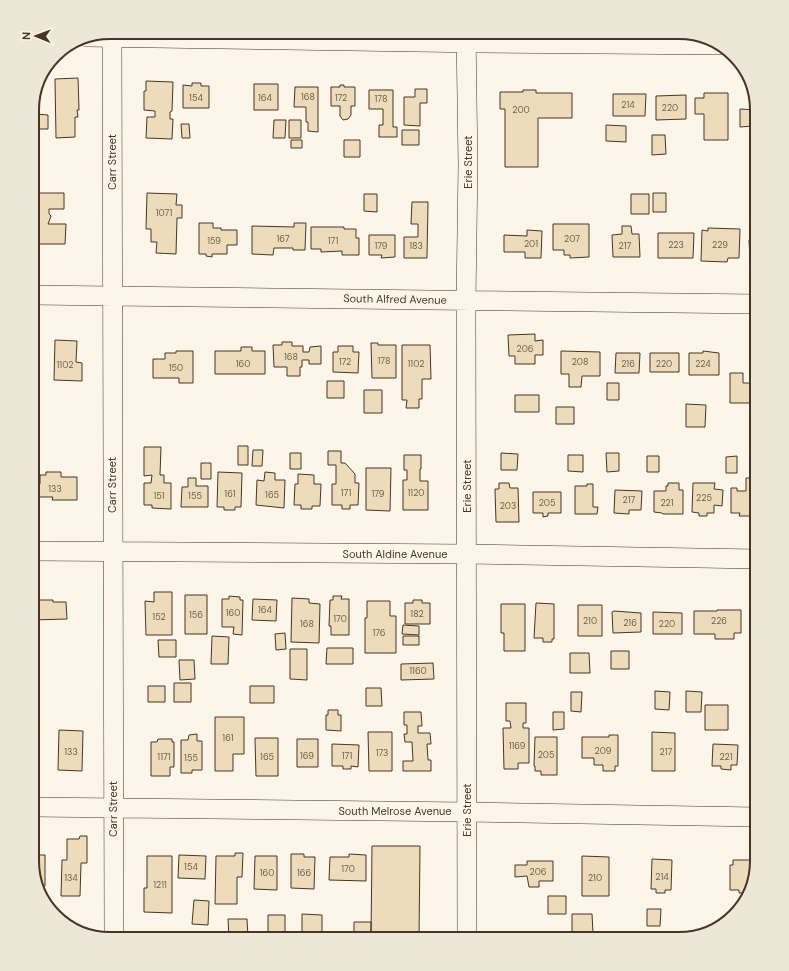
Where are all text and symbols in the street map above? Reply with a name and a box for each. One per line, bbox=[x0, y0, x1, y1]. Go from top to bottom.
north arrow bbox=[16, 16, 56, 56]
text: N bbox=[19, 32, 33, 40]
house number: 168 bbox=[301, 91, 315, 103]
house number: 154 bbox=[189, 92, 203, 104]
house number: 164 bbox=[258, 92, 272, 104]
house number: 172 bbox=[335, 92, 347, 104]
house number: 178 bbox=[375, 93, 387, 105]
house number: 214 bbox=[621, 99, 635, 111]
house number: 220 bbox=[662, 102, 678, 114]
house number: 200 bbox=[512, 104, 530, 116]
street label: Carr Street bbox=[105, 134, 119, 190]
street label: Erie Street bbox=[461, 135, 475, 189]
house number: 1071 bbox=[156, 207, 172, 219]
house number: 167 bbox=[276, 233, 290, 245]
house number: 207 bbox=[564, 233, 580, 245]
house number: 159 bbox=[207, 235, 221, 247]
house number: 171 bbox=[328, 235, 338, 247]
house number: 201 bbox=[524, 238, 538, 250]
house number: 223 bbox=[668, 239, 684, 251]
house number: 229 bbox=[712, 239, 728, 251]
house number: 179 bbox=[374, 240, 388, 252]
house number: 183 bbox=[409, 240, 423, 252]
house number: 217 bbox=[619, 240, 632, 252]
street label: South Alfred Avenue bbox=[343, 291, 447, 307]
house number: 206 bbox=[517, 343, 534, 355]
house number: 168 bbox=[284, 351, 298, 363]
house number: 178 bbox=[378, 355, 390, 367]
house number: 172 bbox=[339, 356, 351, 368]
house number: 208 bbox=[572, 356, 588, 368]
house number: 160 bbox=[236, 358, 250, 370]
house number: 1102 bbox=[408, 358, 424, 370]
house number: 216 bbox=[621, 358, 635, 370]
house number: 220 bbox=[656, 358, 672, 370]
house number: 224 bbox=[695, 358, 711, 370]
house number: 1102 bbox=[57, 359, 73, 371]
house number: 150 bbox=[169, 362, 183, 374]
street label: Carr Street bbox=[105, 457, 119, 513]
street label: Erie Street bbox=[460, 459, 474, 513]
house number: 133 bbox=[48, 483, 62, 495]
house number: 171 bbox=[341, 487, 351, 499]
house number: 1120 bbox=[408, 487, 424, 499]
house number: 161 bbox=[224, 488, 236, 500]
house number: 179 bbox=[371, 488, 385, 500]
house number: 165 bbox=[265, 489, 279, 501]
house number: 151 bbox=[153, 490, 165, 502]
house number: 155 bbox=[188, 490, 202, 502]
house number: 225 bbox=[696, 492, 712, 504]
house number: 217 bbox=[623, 494, 636, 506]
house number: 205 bbox=[539, 497, 555, 509]
house number: 221 bbox=[660, 497, 674, 509]
house number: 203 bbox=[500, 500, 516, 512]
street label: South Aldine Avenue bbox=[343, 547, 447, 561]
house number: 164 bbox=[258, 604, 272, 616]
house number: 160 bbox=[226, 607, 240, 619]
house number: 182 bbox=[410, 608, 424, 620]
house number: 156 bbox=[189, 609, 203, 621]
house number: 152 bbox=[152, 611, 166, 623]
house number: 170 bbox=[333, 613, 347, 625]
house number: 210 bbox=[583, 615, 597, 627]
house number: 226 bbox=[711, 615, 727, 627]
house number: 216 bbox=[623, 617, 637, 629]
house number: 168 bbox=[300, 618, 314, 630]
house number: 220 bbox=[659, 618, 675, 630]
house number: 176 bbox=[372, 627, 386, 639]
house number: 1160 bbox=[409, 665, 427, 677]
house number: 161 bbox=[222, 732, 234, 744]
house number: 1169 bbox=[509, 740, 526, 752]
house number: 209 bbox=[595, 745, 612, 757]
house number: 133 bbox=[64, 746, 78, 758]
house number: 217 bbox=[660, 746, 673, 758]
house number: 173 bbox=[376, 747, 388, 759]
house number: 205 bbox=[538, 749, 554, 761]
house number: 169 bbox=[300, 750, 314, 762]
house number: 171 bbox=[342, 750, 352, 762]
house number: 1171 bbox=[157, 751, 171, 763]
house number: 165 bbox=[260, 751, 274, 763]
house number: 221 bbox=[719, 751, 733, 763]
house number: 155 bbox=[184, 752, 198, 764]
street label: Carr Street bbox=[106, 781, 120, 837]
street label: Erie Street bbox=[460, 783, 474, 837]
street label: South Melrose Avenue bbox=[338, 804, 452, 818]
house number: 154 bbox=[184, 861, 198, 873]
house number: 170 bbox=[341, 863, 355, 875]
house number: 206 bbox=[530, 866, 547, 878]
house number: 160 bbox=[260, 867, 274, 879]
house number: 166 bbox=[297, 867, 311, 879]
house number: 214 bbox=[655, 871, 669, 883]
house number: 134 bbox=[64, 872, 78, 884]
house number: 210 bbox=[588, 872, 602, 884]
house number: 1211 bbox=[153, 879, 167, 891]

